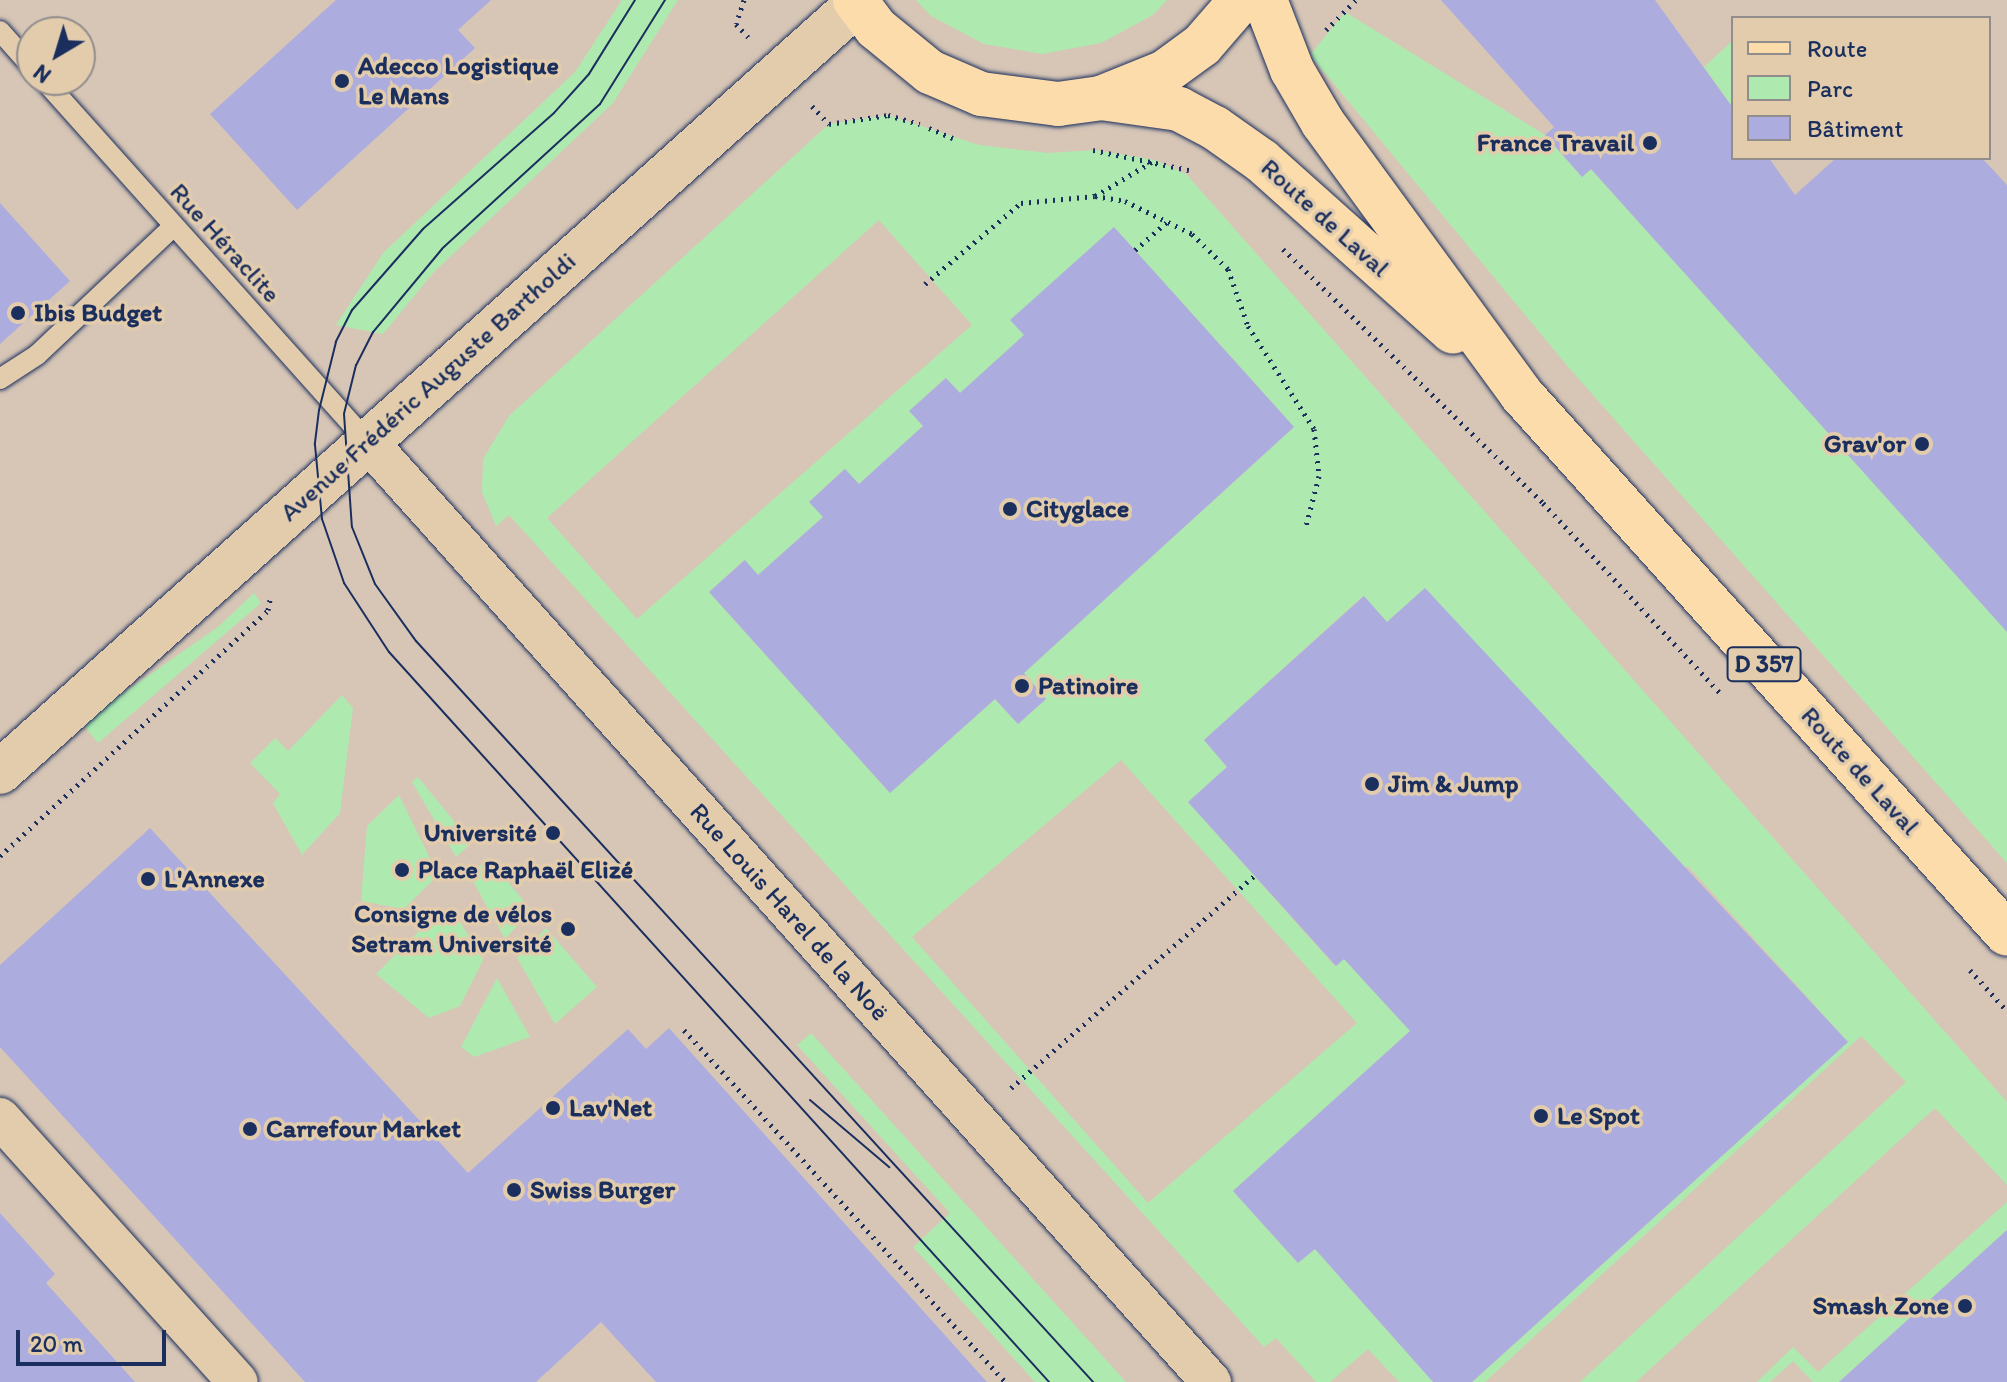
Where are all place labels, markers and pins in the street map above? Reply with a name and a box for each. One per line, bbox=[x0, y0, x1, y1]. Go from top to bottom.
place label: Adecco Logistique Le Mans bbox=[358, 50, 559, 112]
marker: Adecco Logistique Le Mans bbox=[333, 72, 351, 90]
place label: France Travail bbox=[1477, 127, 1634, 159]
marker: France Travail bbox=[1641, 134, 1659, 152]
place label: Ibis Budget bbox=[34, 297, 162, 329]
marker: Ibis Budget bbox=[9, 304, 27, 322]
place label: Grav'or bbox=[1824, 428, 1906, 460]
marker: Grav'or bbox=[1913, 435, 1931, 453]
place label: Cityglace bbox=[1026, 493, 1129, 525]
marker: Cityglace bbox=[1001, 500, 1019, 518]
place label: Patinoire bbox=[1038, 670, 1138, 702]
marker: Patinoire bbox=[1013, 677, 1031, 695]
place label: Jim & Jump bbox=[1388, 768, 1519, 800]
marker: Jim & Jump bbox=[1363, 775, 1381, 793]
place label: Université bbox=[423, 817, 537, 849]
marker: Université bbox=[544, 824, 562, 842]
place label: Place Raphaël Elizé bbox=[418, 854, 631, 886]
marker: Place Raphaël Elizé bbox=[393, 861, 411, 879]
place label: L'Annexe bbox=[164, 863, 265, 895]
marker: L'Annexe bbox=[139, 870, 157, 888]
place label: Consigne de vélos Setram Université bbox=[351, 898, 552, 960]
marker: Consigne de vélos Setram Université bbox=[559, 920, 577, 938]
place label: Lav'Net bbox=[569, 1092, 652, 1124]
marker: Lav'Net bbox=[544, 1099, 562, 1117]
place label: Le Spot bbox=[1557, 1100, 1640, 1132]
marker: Le Spot bbox=[1532, 1107, 1550, 1125]
place label: Carrefour Market bbox=[266, 1113, 462, 1145]
marker: Carrefour Market bbox=[241, 1120, 259, 1138]
place label: Swiss Burger bbox=[530, 1174, 675, 1206]
marker: Swiss Burger bbox=[505, 1181, 523, 1199]
place label: Smash Zone bbox=[1813, 1290, 1949, 1322]
marker: Smash Zone bbox=[1956, 1297, 1974, 1315]

